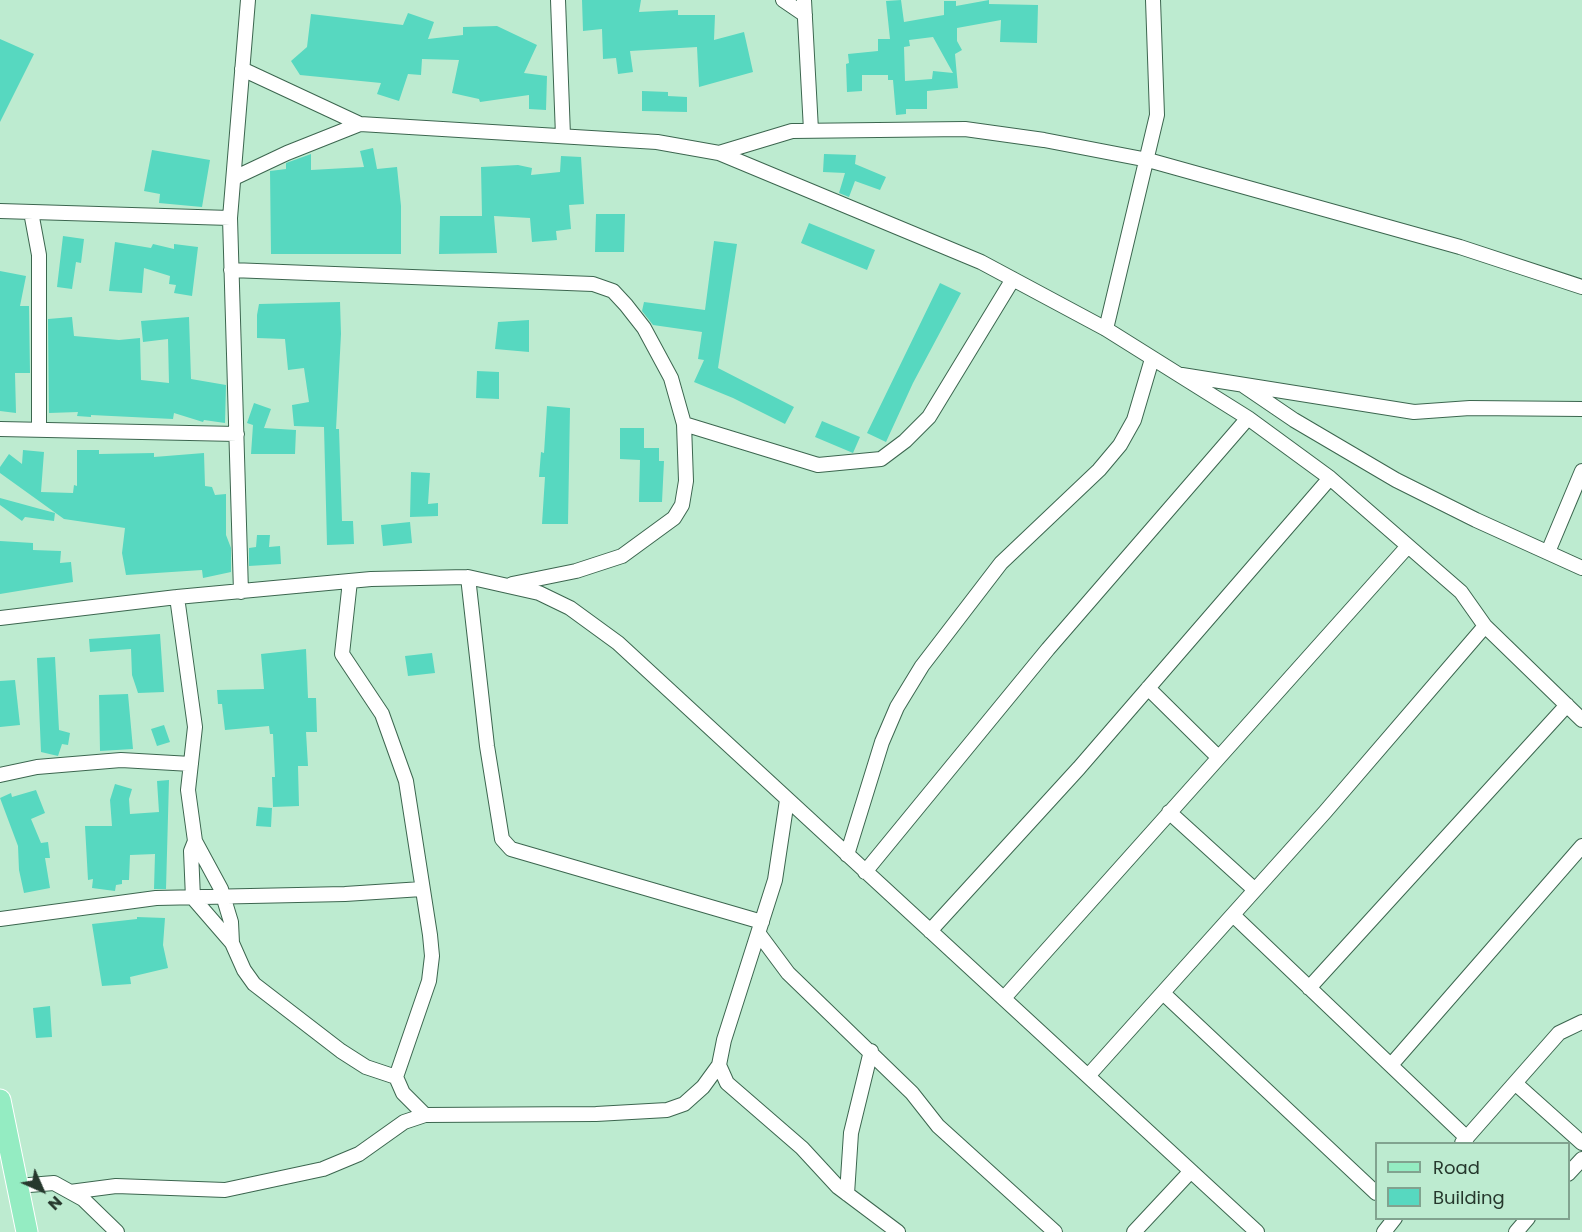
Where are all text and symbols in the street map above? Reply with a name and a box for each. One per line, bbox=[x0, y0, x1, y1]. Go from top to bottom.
legend bbox=[1375, 1142, 1570, 1220]
text: Road bbox=[1433, 1155, 1480, 1180]
north arrow bbox=[12, 1160, 72, 1220]
text: Building bbox=[1433, 1185, 1505, 1210]
text: N bbox=[43, 1191, 67, 1215]

